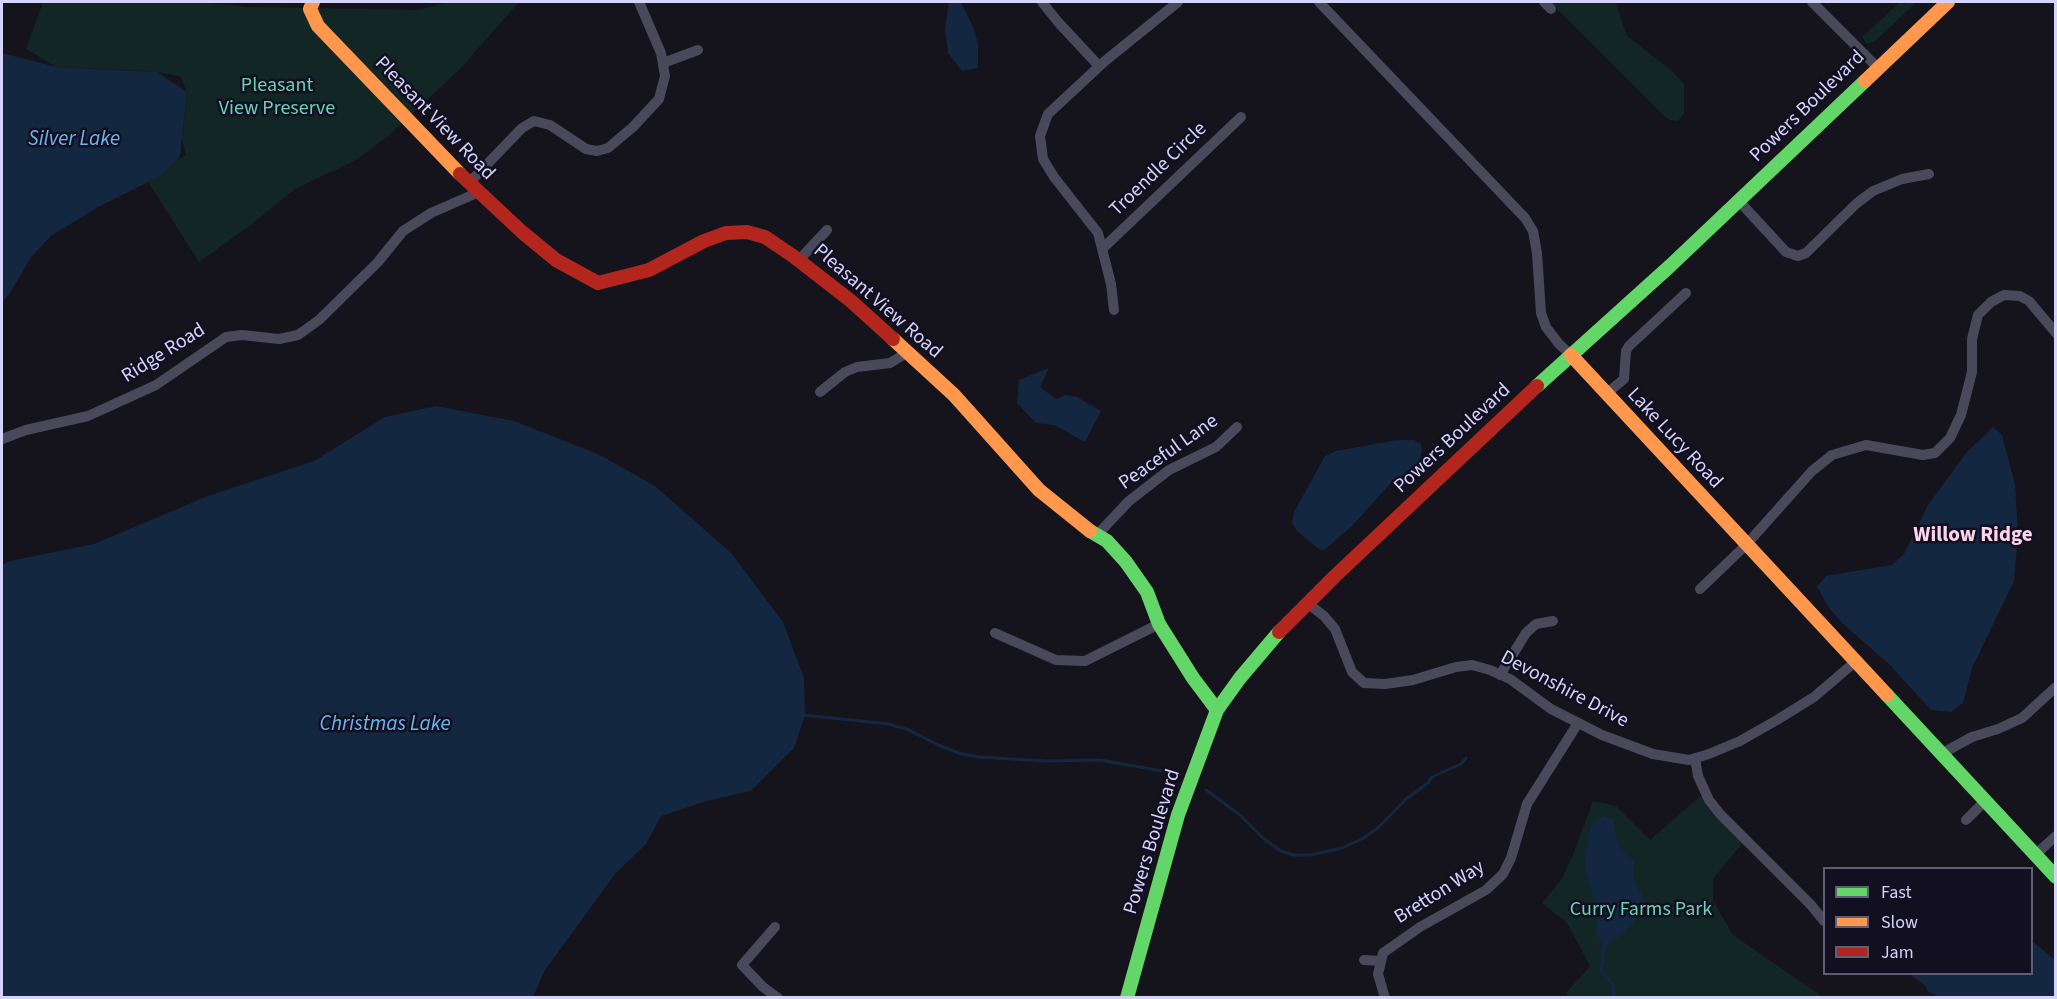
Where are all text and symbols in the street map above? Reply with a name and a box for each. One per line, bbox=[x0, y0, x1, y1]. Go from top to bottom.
street label: Powers Boulevard bbox=[1746, 46, 1870, 168]
street label: Pleasant View Road bbox=[369, 52, 499, 186]
park label: Pleasant View Preserve bbox=[219, 75, 335, 122]
street label: Troendle Circle bbox=[1105, 118, 1213, 222]
water label: Silver Lake bbox=[28, 127, 120, 153]
street label: Pleasant View Road bbox=[808, 240, 946, 364]
street label: Ridge Road bbox=[118, 319, 210, 389]
street label: Powers Boulevard bbox=[1390, 379, 1516, 499]
street label: Lake Lucy Road bbox=[1621, 384, 1727, 494]
street label: Peaceful Lane bbox=[1115, 410, 1223, 496]
district label: Willow Ridge bbox=[1913, 523, 2033, 549]
street label: Devonshire Drive bbox=[1496, 646, 1632, 734]
water label: Christmas Lake bbox=[320, 712, 450, 738]
street label: Powers Boulevard bbox=[1120, 767, 1186, 917]
street label: Bretton Way bbox=[1391, 856, 1489, 930]
legend bbox=[1823, 867, 2033, 975]
text: Fast bbox=[1881, 880, 1912, 905]
park label: Curry Farms Park bbox=[1570, 899, 1712, 923]
text: Slow bbox=[1881, 910, 1918, 935]
text: Jam bbox=[1881, 940, 1914, 965]

